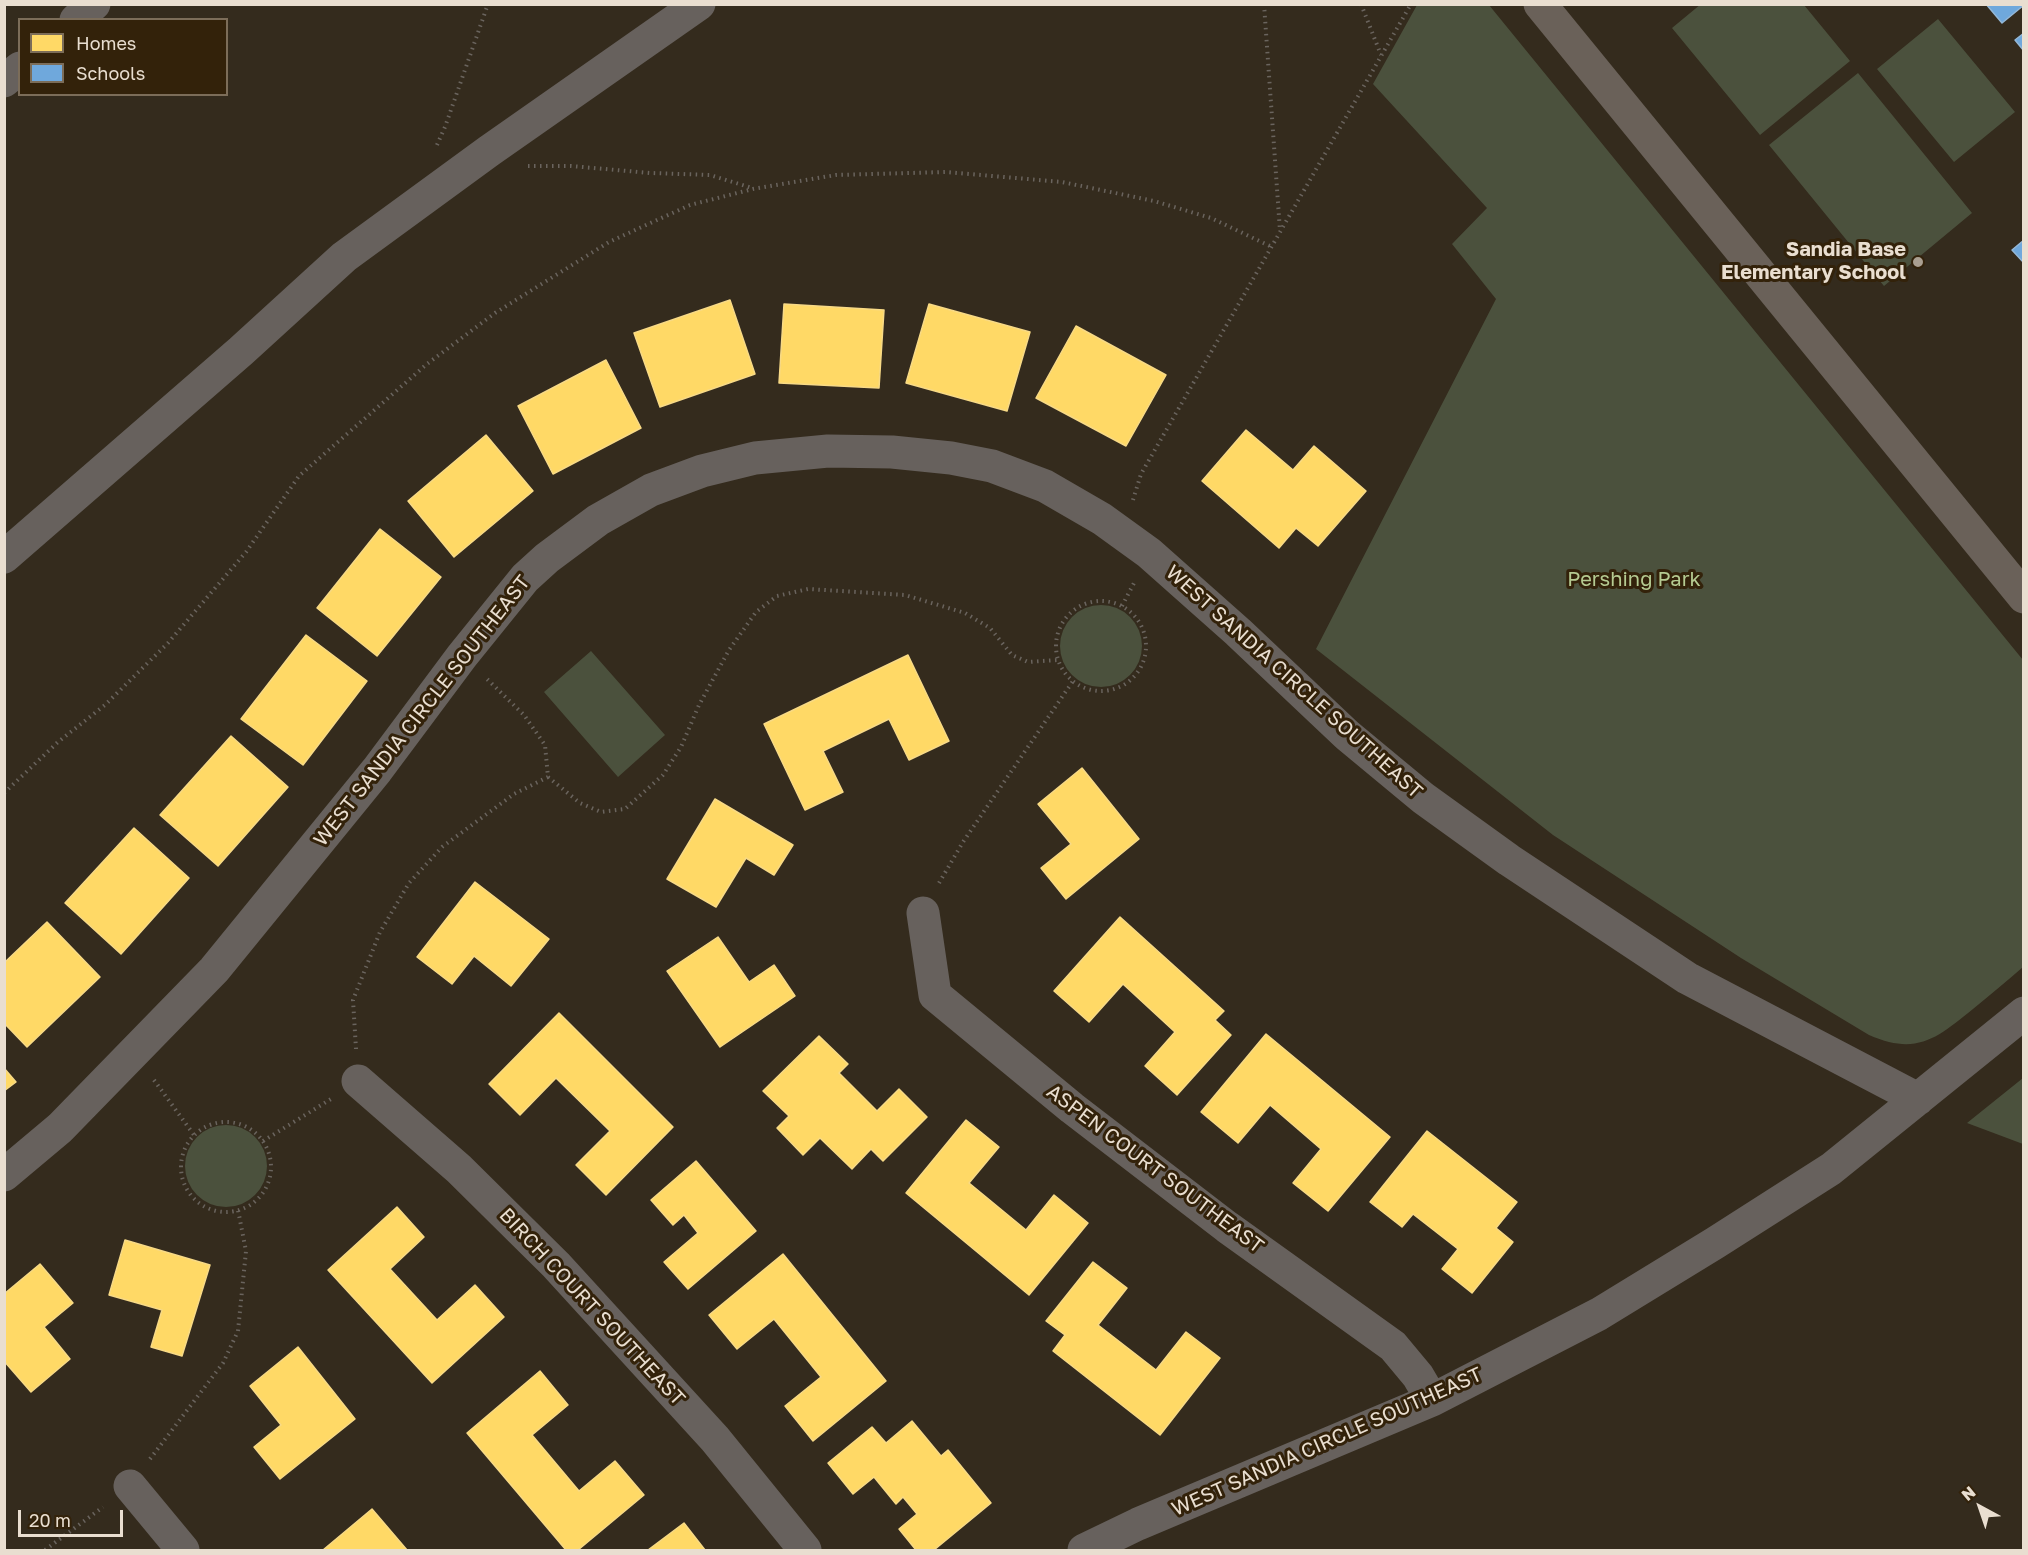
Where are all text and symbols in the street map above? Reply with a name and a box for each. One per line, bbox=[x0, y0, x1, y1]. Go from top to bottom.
legend bbox=[18, 18, 228, 96]
text: Homes bbox=[76, 32, 136, 54]
text: Schools bbox=[76, 62, 145, 84]
place label: Sandia Base Elementary School bbox=[1721, 238, 1906, 285]
marker: Sandia Base Elementary School bbox=[1911, 255, 1925, 269]
street label: WEST SANDIA CIRCLE SOUTHEAST bbox=[1161, 560, 1427, 804]
park label: Pershing Park bbox=[1567, 568, 1701, 592]
street label: WEST SANDIA CIRCLE SOUTHEAST bbox=[309, 571, 535, 851]
street label: ASPEN COURT SOUTHEAST bbox=[1042, 1080, 1268, 1258]
street label: BIRCH COURT SOUTHEAST bbox=[494, 1203, 690, 1411]
street label: WEST SANDIA CIRCLE SOUTHEAST bbox=[1168, 1362, 1486, 1522]
north arrow bbox=[1950, 1477, 2010, 1537]
text: N bbox=[1957, 1482, 1980, 1505]
scale bar bbox=[21, 1498, 126, 1536]
text: 20 m bbox=[29, 1509, 71, 1531]

